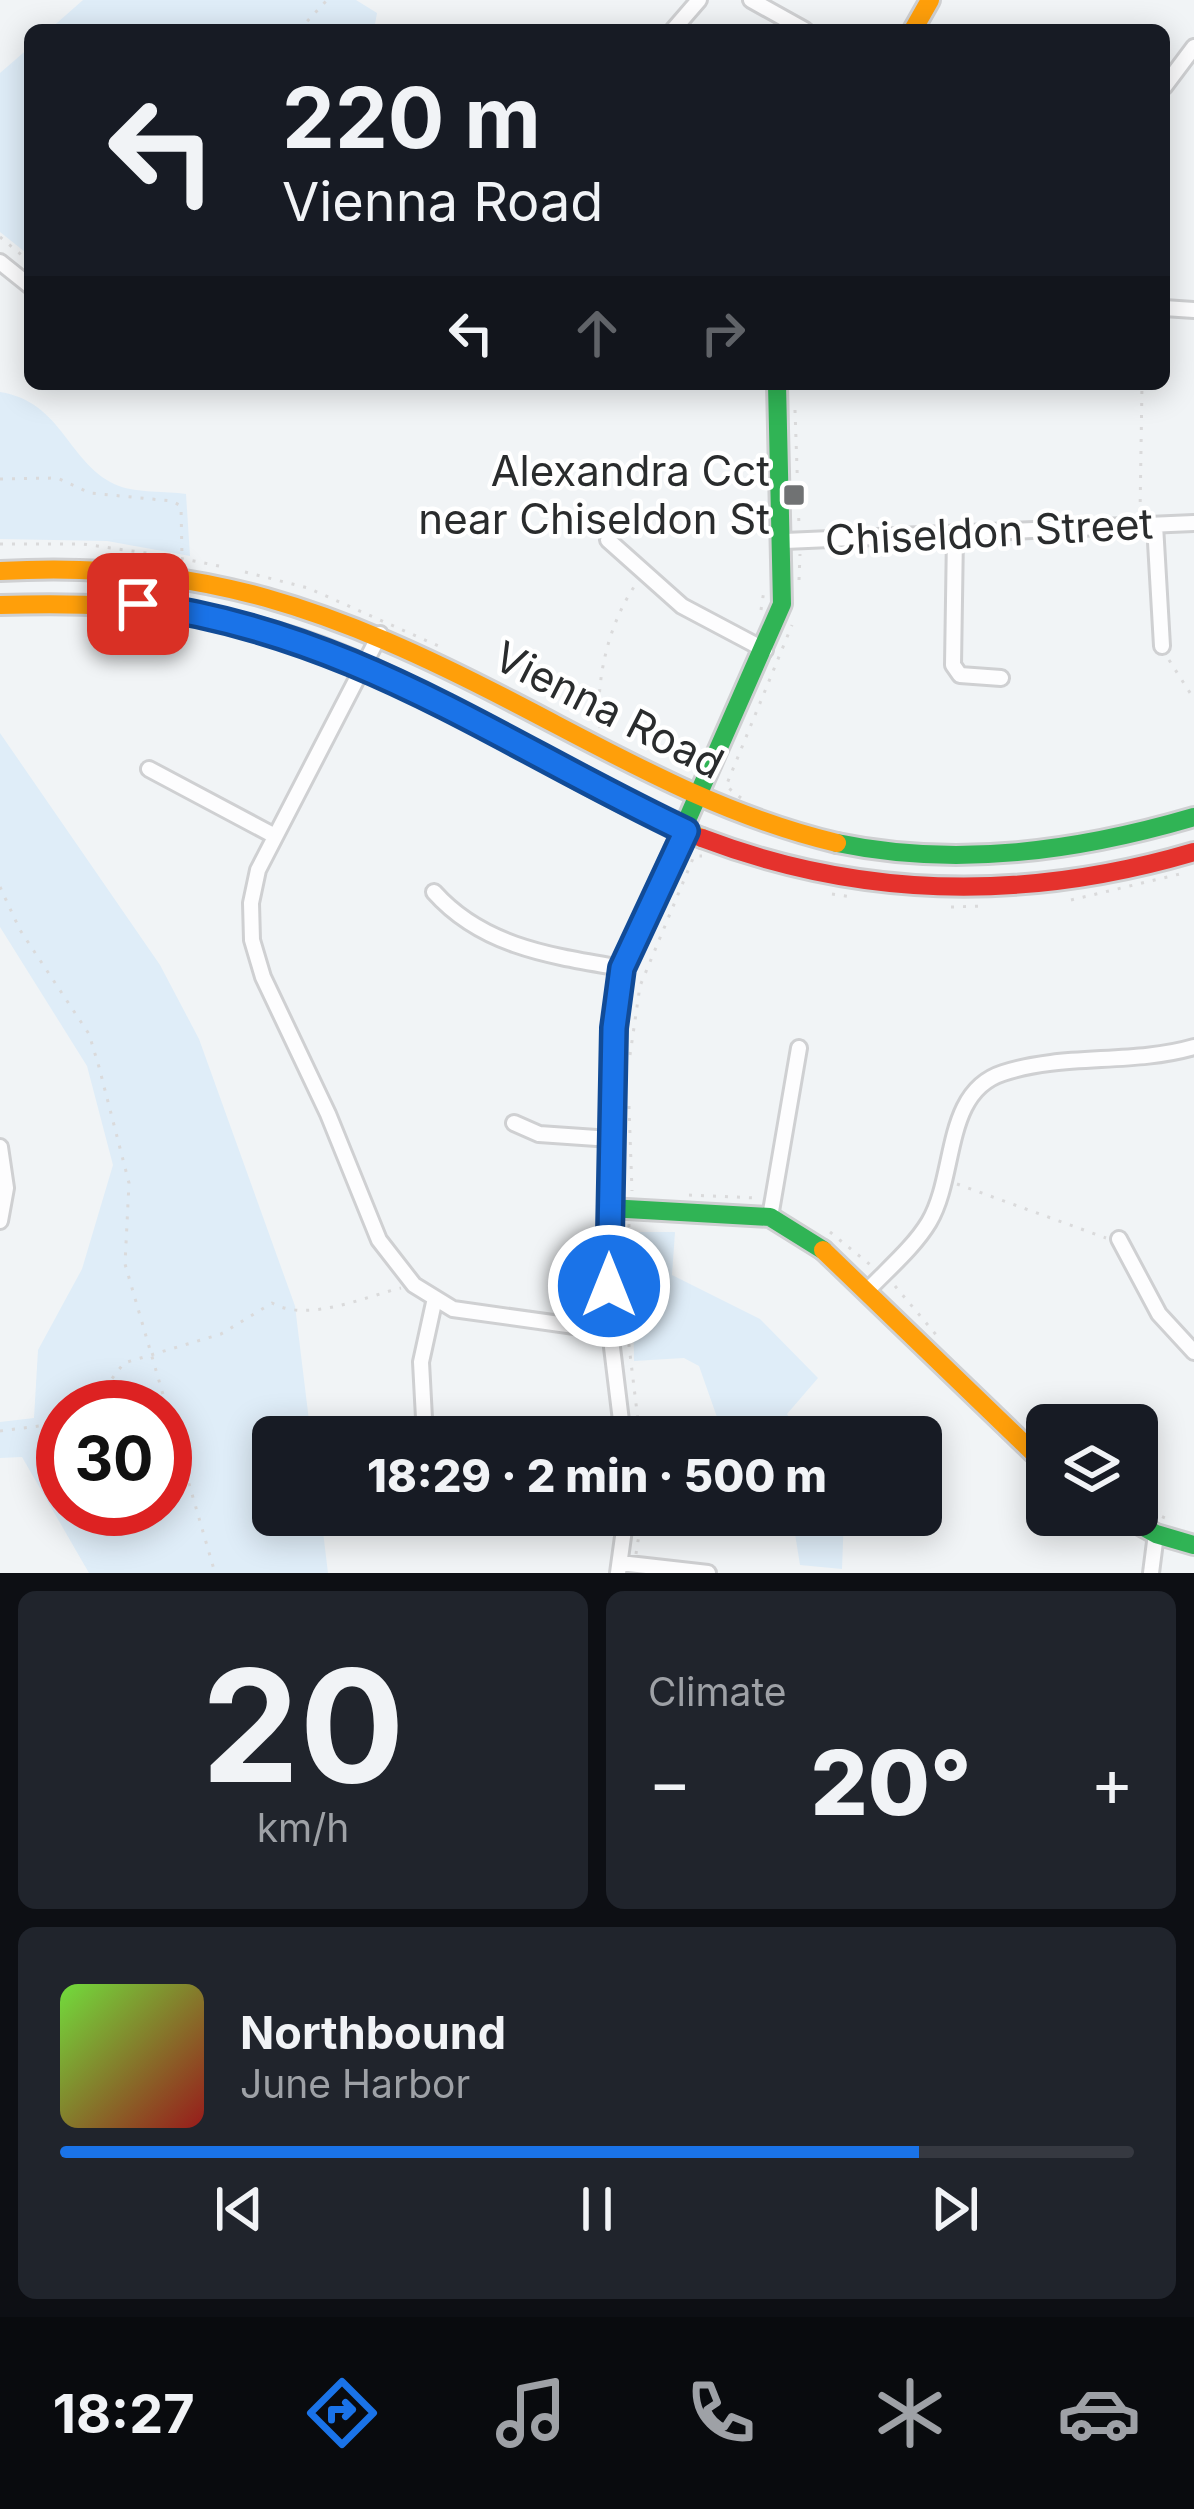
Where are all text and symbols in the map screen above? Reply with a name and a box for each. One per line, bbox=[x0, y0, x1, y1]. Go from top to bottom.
text: 220 m bbox=[282, 67, 541, 168]
icon: left bbox=[84, 72, 240, 228]
text: Vienna Road bbox=[282, 169, 603, 234]
icon: left bbox=[438, 300, 504, 366]
icon: ahead bbox=[564, 300, 630, 366]
icon: right bbox=[690, 300, 756, 366]
place label: Alexandra Cct near Chiseldon St bbox=[418, 445, 770, 544]
marker: Alexandra Cct near Chiseldon St bbox=[781, 482, 807, 508]
street label: Chiseldon Street bbox=[824, 497, 1154, 566]
pin bbox=[87, 553, 189, 655]
icon: arrive bbox=[105, 571, 171, 637]
street label: Vienna Road bbox=[486, 630, 732, 789]
position arrow bbox=[546, 1223, 672, 1349]
speed limit sign: 30 bbox=[36, 1380, 192, 1536]
map controls bbox=[1026, 1404, 1158, 1536]
button: layers bbox=[1026, 1404, 1158, 1536]
text: 18:29 · 2 min · 500 m bbox=[367, 1448, 827, 1503]
text: 20 bbox=[201, 1631, 405, 1820]
text: Climate bbox=[648, 1668, 787, 1715]
text: 20° bbox=[810, 1728, 972, 1837]
text: − bbox=[648, 1742, 692, 1822]
text: + bbox=[1090, 1742, 1134, 1822]
text: km/h bbox=[257, 1804, 349, 1851]
text: Northbound bbox=[240, 2005, 506, 2060]
text: June Harbor bbox=[240, 2060, 470, 2107]
icon: previous bbox=[206, 2176, 272, 2242]
icon: pause bbox=[564, 2176, 630, 2242]
icon: next bbox=[922, 2176, 988, 2242]
icon: directions bbox=[300, 2371, 384, 2455]
icon: music bbox=[489, 2371, 573, 2455]
icon: phone bbox=[679, 2371, 763, 2455]
icon: climate bbox=[868, 2371, 952, 2455]
icon: car bbox=[1057, 2371, 1141, 2455]
text: 18:27 bbox=[53, 2381, 195, 2446]

